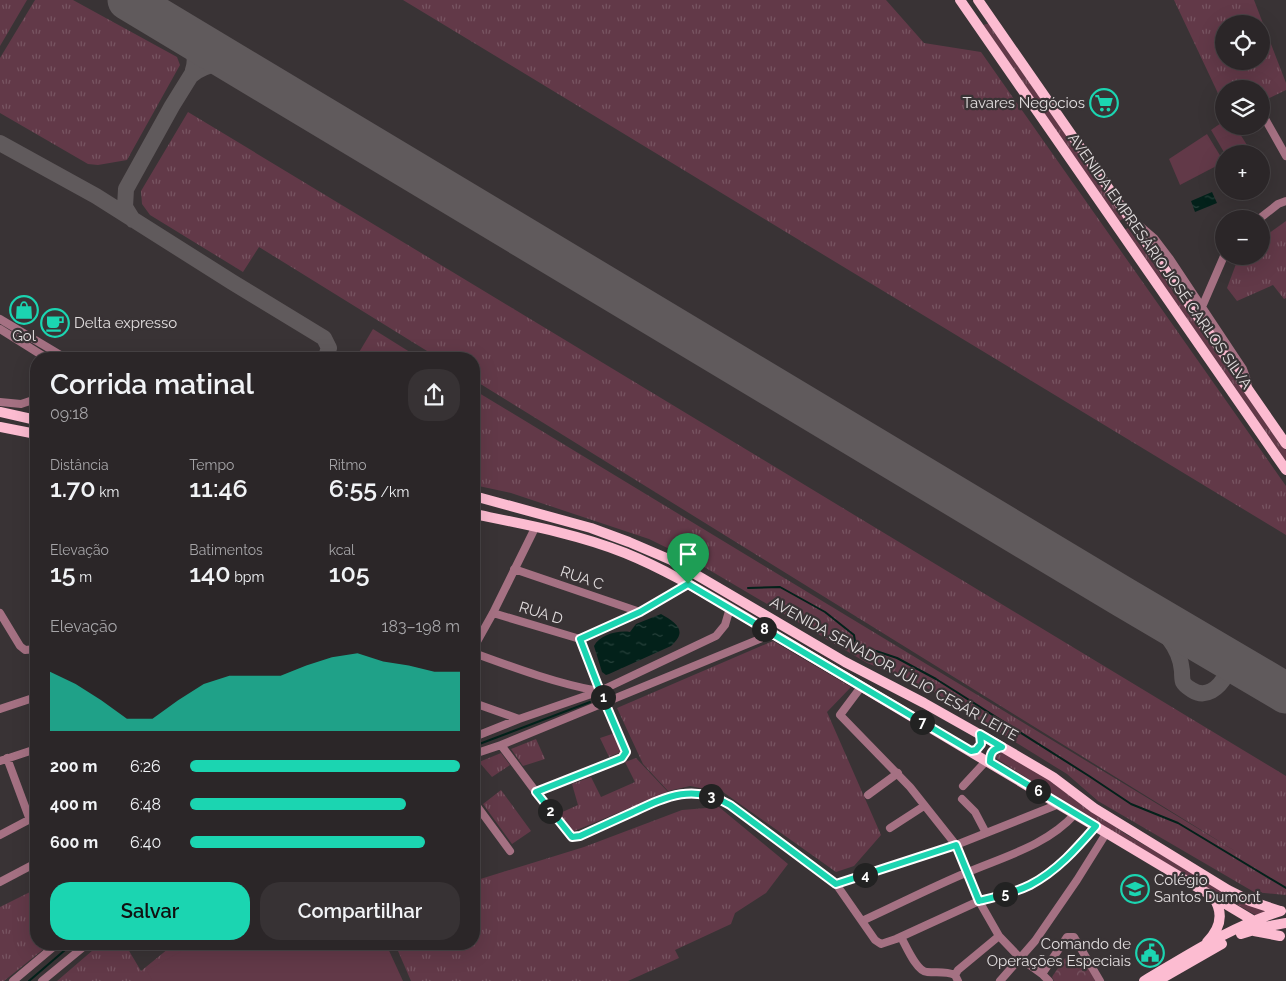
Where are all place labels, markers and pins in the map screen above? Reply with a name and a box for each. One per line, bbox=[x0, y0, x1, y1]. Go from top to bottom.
supermarket icon: Tavares Negócios bbox=[1089, 88, 1119, 118]
place label: Tavares Negócios bbox=[962, 94, 1085, 112]
shop icon: Gol bbox=[9, 295, 39, 325]
cafe icon: Delta expresso bbox=[40, 308, 70, 338]
place label: Delta expresso bbox=[74, 314, 177, 332]
place label: Gol bbox=[12, 327, 37, 345]
pin bbox=[667, 533, 709, 584]
pin: 8 bbox=[752, 616, 776, 642]
pin: 1 bbox=[590, 684, 616, 710]
pin: 7 bbox=[910, 710, 934, 734]
pin: 6 bbox=[1026, 778, 1050, 804]
pin: 3 bbox=[698, 784, 724, 808]
pin: 2 bbox=[538, 798, 562, 824]
pin: 4 bbox=[852, 862, 878, 888]
place label: Colégio Santos Dumont bbox=[1154, 871, 1261, 906]
school or university icon: Colégio Santos Dumont bbox=[1120, 874, 1150, 904]
pin: 5 bbox=[992, 882, 1018, 906]
place label: Comando de Operações Especiais bbox=[987, 935, 1131, 970]
public building icon: Comando de Operações Especiais bbox=[1135, 938, 1165, 968]

